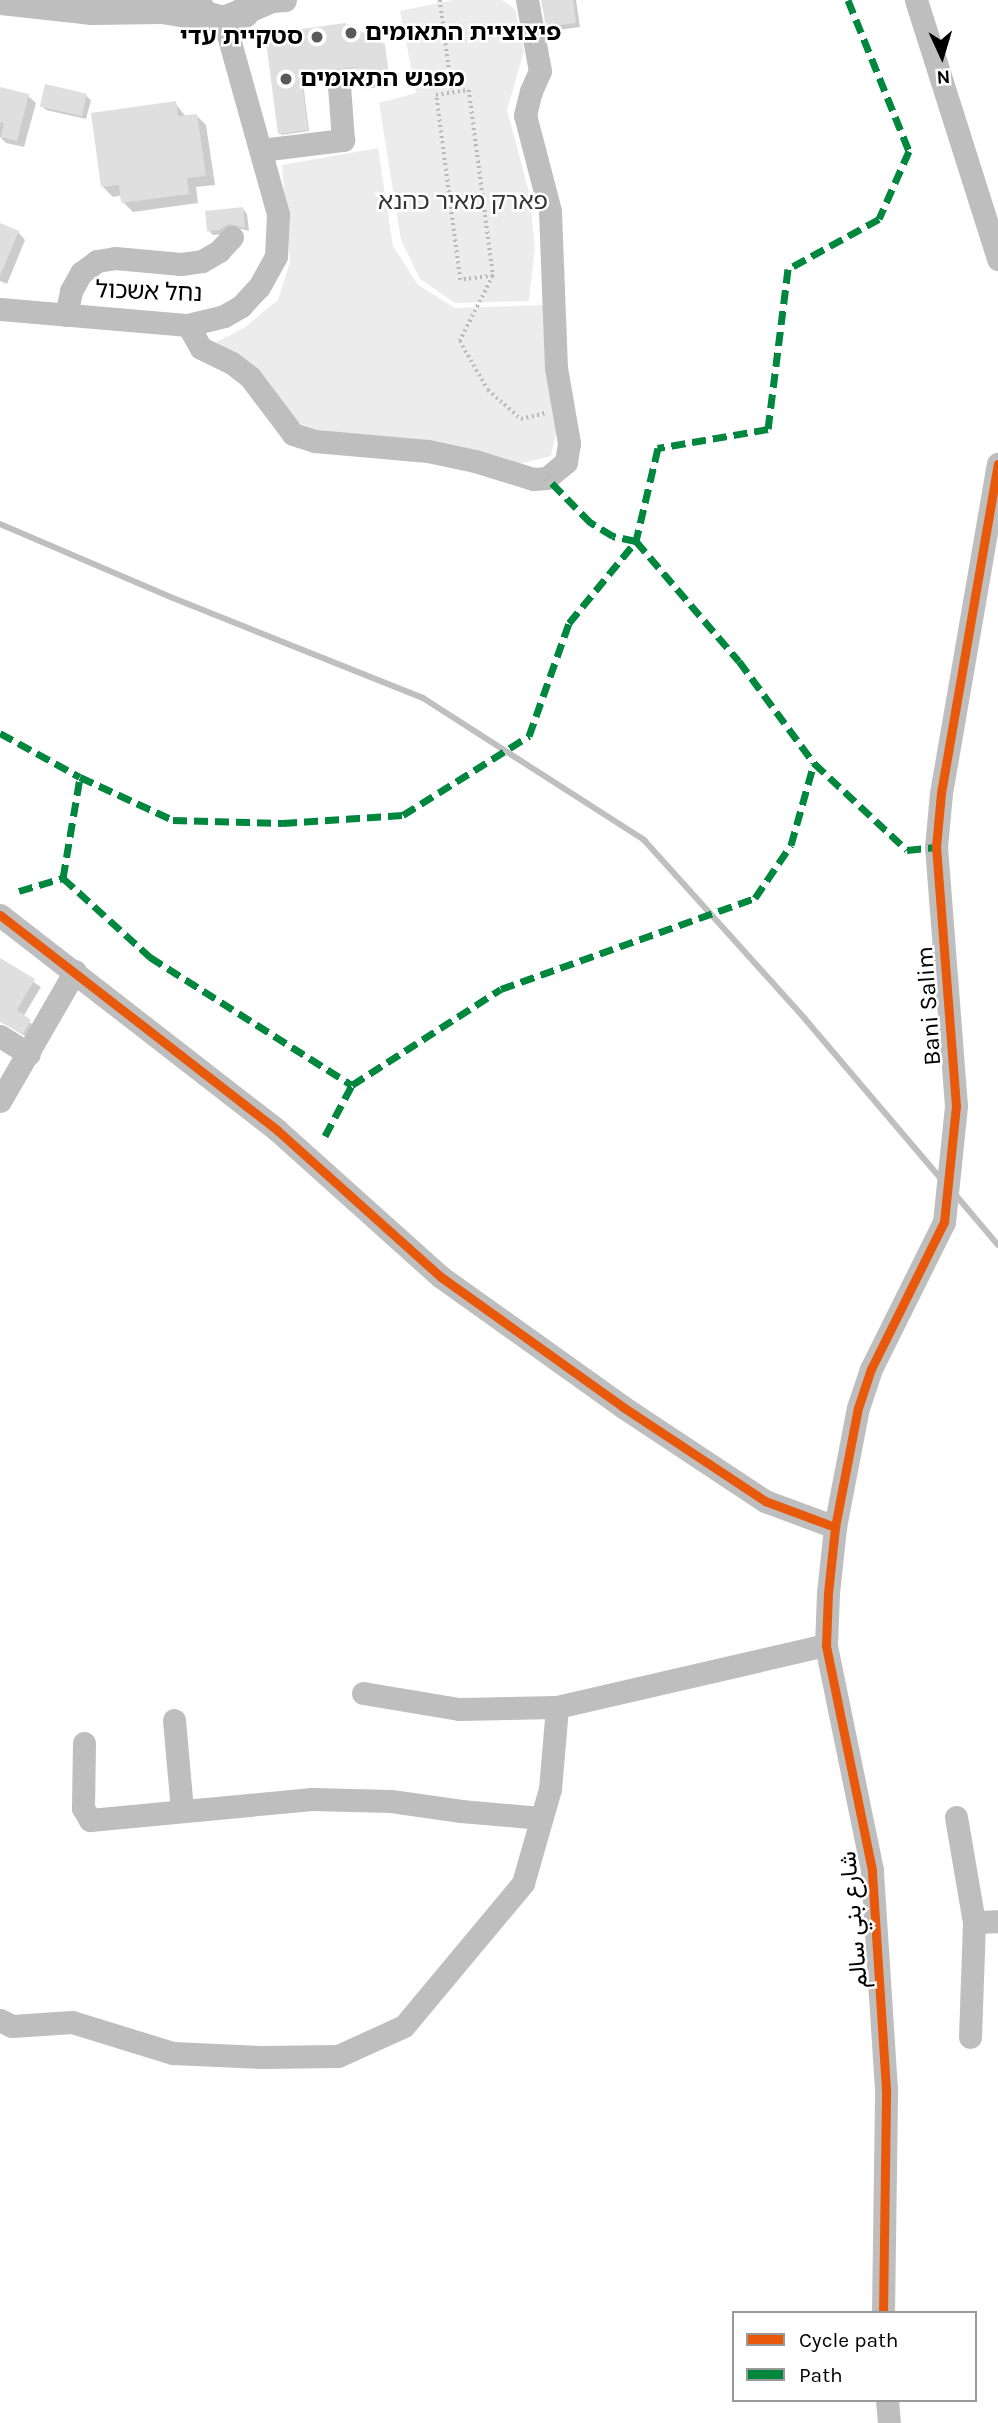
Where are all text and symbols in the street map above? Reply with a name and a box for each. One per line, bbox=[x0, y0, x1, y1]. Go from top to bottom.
place label: פיצוציית התאומים bbox=[365, 19, 561, 47]
north arrow bbox=[907, 21, 977, 91]
place label: סטקיית עדי bbox=[180, 23, 303, 51]
marker: פיצוציית התאומים bbox=[343, 25, 359, 41]
marker: סטקיית עדי bbox=[309, 29, 325, 45]
place label: מפגש התאומים bbox=[300, 65, 465, 93]
text: N bbox=[936, 66, 951, 88]
marker: מפגש התאומים bbox=[278, 71, 294, 87]
park label: פארק מאיר כהנא bbox=[378, 188, 548, 216]
street label: נחל אשכול bbox=[95, 276, 203, 308]
street label: Bani Salim bbox=[910, 945, 948, 1067]
street label: شارع بني سالم bbox=[834, 1850, 874, 1990]
legend bbox=[732, 2311, 977, 2402]
text: Cycle path bbox=[799, 2328, 899, 2352]
text: Path bbox=[799, 2363, 843, 2387]

